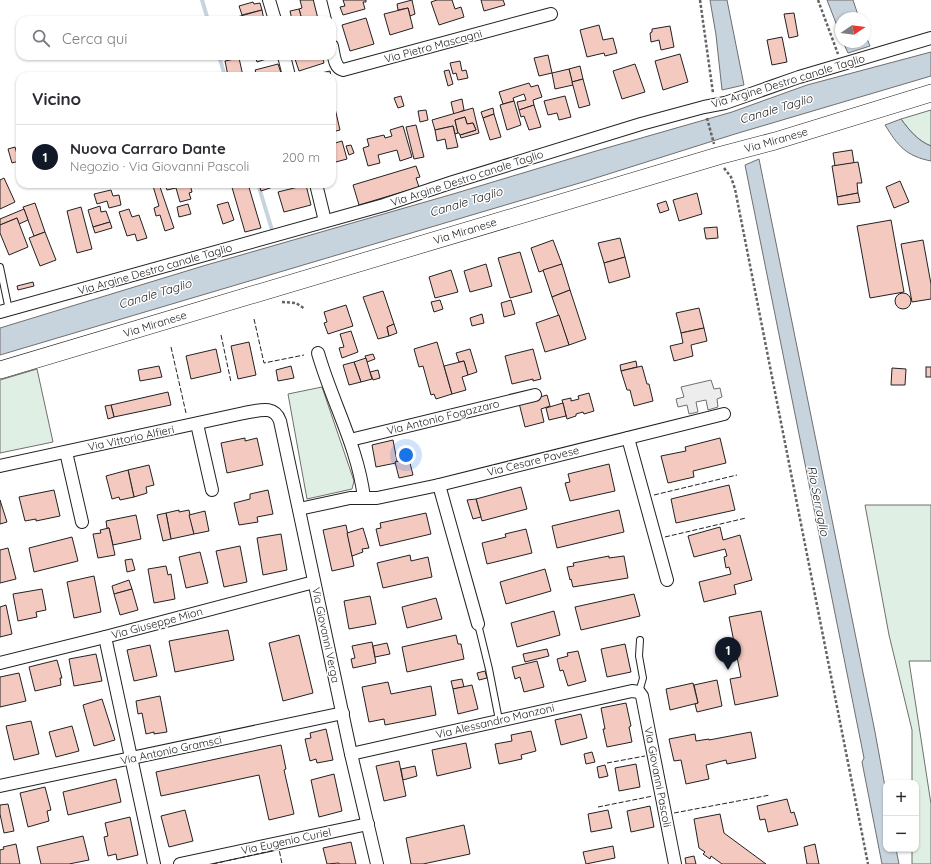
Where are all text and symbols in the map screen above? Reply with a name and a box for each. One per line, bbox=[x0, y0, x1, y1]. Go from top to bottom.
north arrow bbox=[835, 12, 871, 48]
search box bbox=[16, 16, 336, 60]
street label: Via Pietro Mascagni bbox=[383, 26, 483, 66]
icon: search bbox=[30, 27, 52, 49]
text: Cerca qui bbox=[62, 29, 128, 48]
street label: Via Argine Destro canale Taglio bbox=[710, 51, 867, 111]
text: Vicino bbox=[32, 88, 81, 109]
water label: Canale Taglio bbox=[738, 90, 815, 127]
street label: Via Miranese bbox=[743, 124, 809, 156]
text: Nuova Carraro Dante bbox=[70, 139, 226, 158]
street label: Via Argine Destro canale Taglio bbox=[389, 147, 545, 209]
text: 1 bbox=[42, 149, 48, 165]
text: 200 m bbox=[282, 149, 320, 165]
text: Negozio · Via Giovanni Pascoli bbox=[70, 158, 249, 174]
water label: Canale Taglio bbox=[428, 183, 505, 220]
street label: Via Miranese bbox=[432, 215, 498, 247]
street label: Via Argine Destro canale Taglio bbox=[76, 240, 234, 298]
water label: Canale Taglio bbox=[117, 275, 194, 312]
street label: Via Miranese bbox=[122, 308, 188, 340]
street label: Via Antonio Fogazzaro bbox=[385, 396, 501, 438]
street label: Via Vittorio Alfieri bbox=[86, 422, 176, 454]
street label: Via Cesare Pavese bbox=[486, 443, 580, 479]
your location bbox=[396, 445, 416, 465]
water label: Rio Serraglio bbox=[804, 465, 833, 538]
street label: Via Giovanni Verga bbox=[309, 586, 343, 684]
street label: Via Giuseppe Mion bbox=[110, 604, 204, 642]
pin: 1 bbox=[715, 637, 741, 670]
street label: Via Alessandro Manzoni bbox=[434, 701, 556, 741]
street label: Via Giovanni Pascoli bbox=[641, 726, 675, 828]
street label: Via Antonio Gramsci bbox=[119, 732, 223, 768]
map controls bbox=[883, 780, 919, 852]
button: + bbox=[883, 780, 919, 816]
button: − bbox=[883, 816, 919, 852]
street label: Via Eugenio Curiel bbox=[240, 825, 332, 857]

